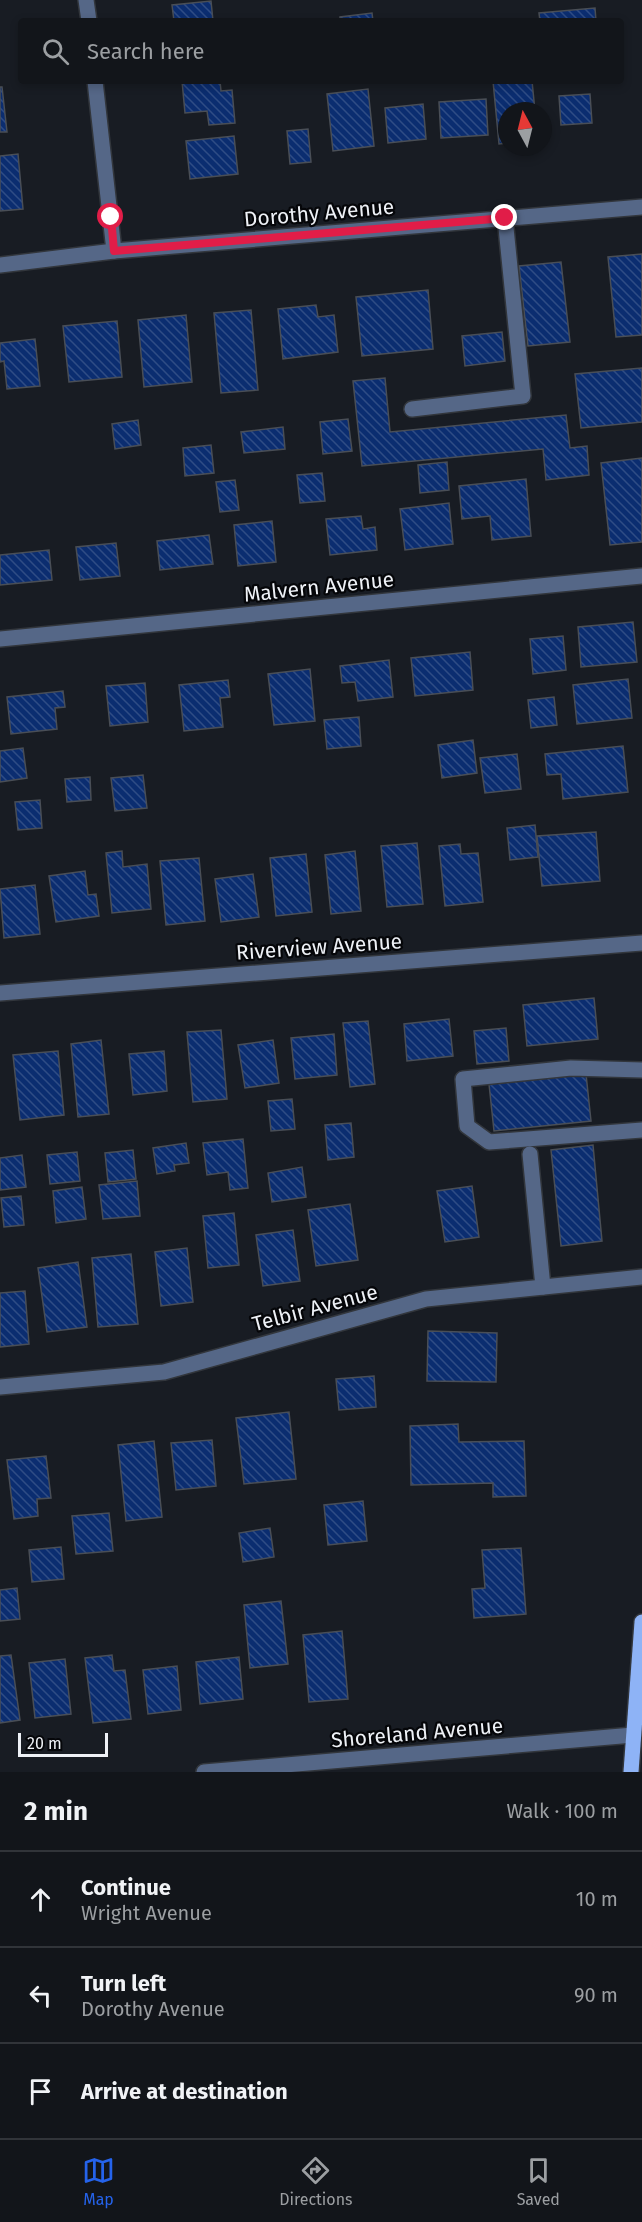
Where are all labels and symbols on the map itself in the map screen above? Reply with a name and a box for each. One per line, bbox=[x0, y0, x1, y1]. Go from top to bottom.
north arrow bbox=[498, 102, 552, 156]
street label: Dorothy Avenue bbox=[243, 193, 395, 233]
route start bbox=[97, 203, 123, 229]
route end bbox=[491, 204, 517, 230]
street label: Malvern Avenue bbox=[243, 566, 395, 608]
street label: Riverview Avenue bbox=[235, 928, 403, 966]
street label: Telbir Avenue bbox=[249, 1279, 381, 1337]
street label: Shoreland Avenue bbox=[330, 1713, 504, 1753]
scale bar bbox=[18, 1730, 108, 1758]

